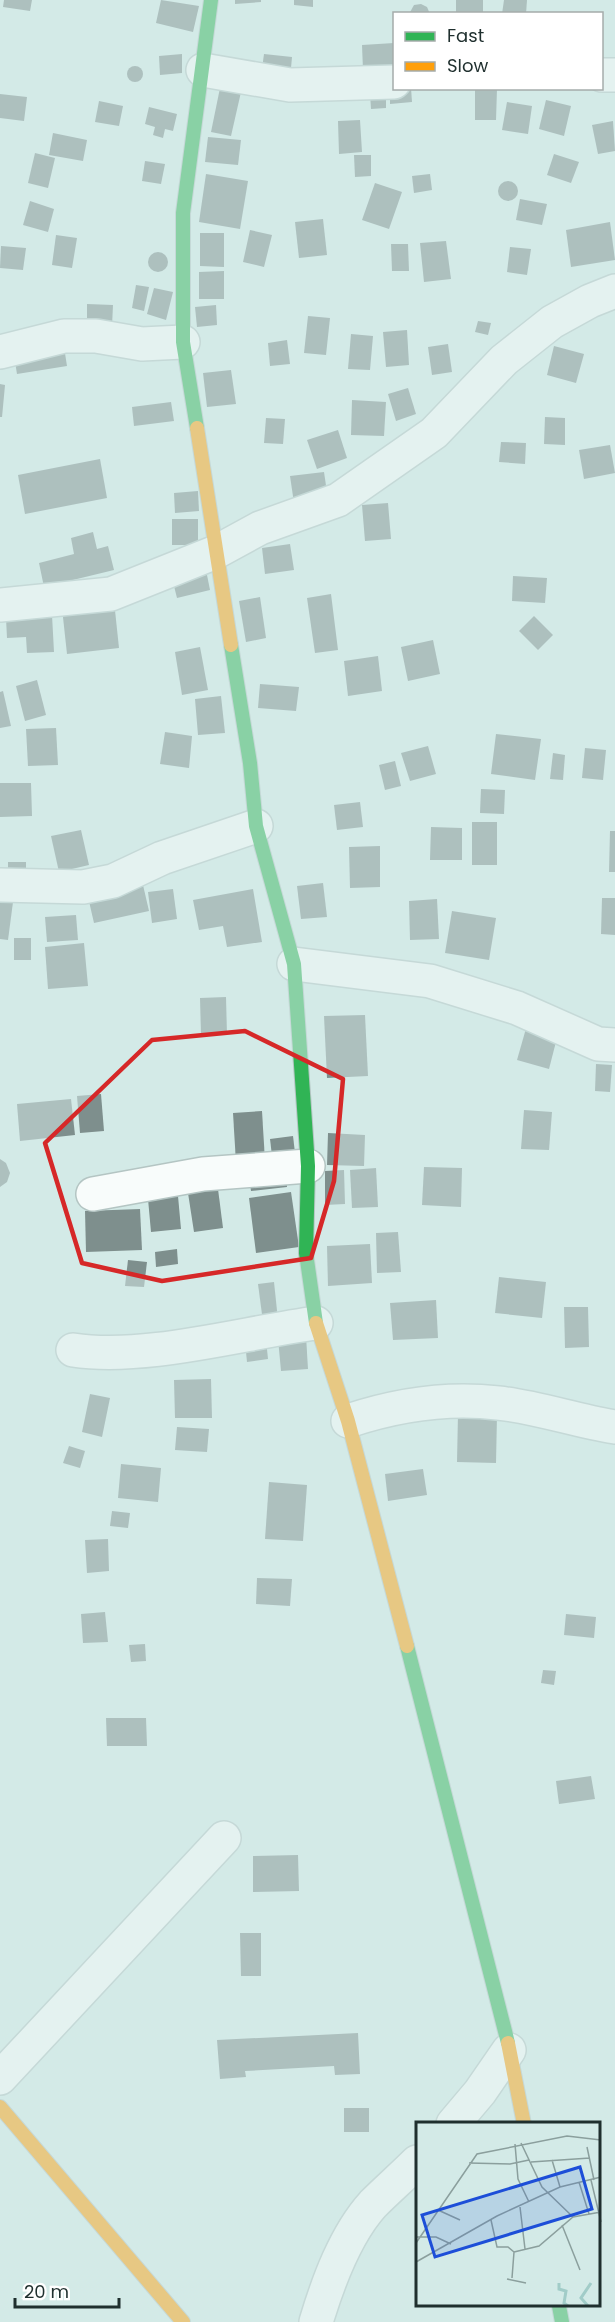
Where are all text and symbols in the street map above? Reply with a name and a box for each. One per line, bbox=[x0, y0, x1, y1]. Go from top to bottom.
legend bbox=[393, 12, 603, 90]
text: Fast bbox=[447, 23, 484, 48]
text: Slow bbox=[447, 53, 489, 78]
inset map bbox=[416, 2122, 600, 2307]
scale bar bbox=[15, 2271, 118, 2309]
text: 20 m bbox=[24, 2279, 69, 2304]

